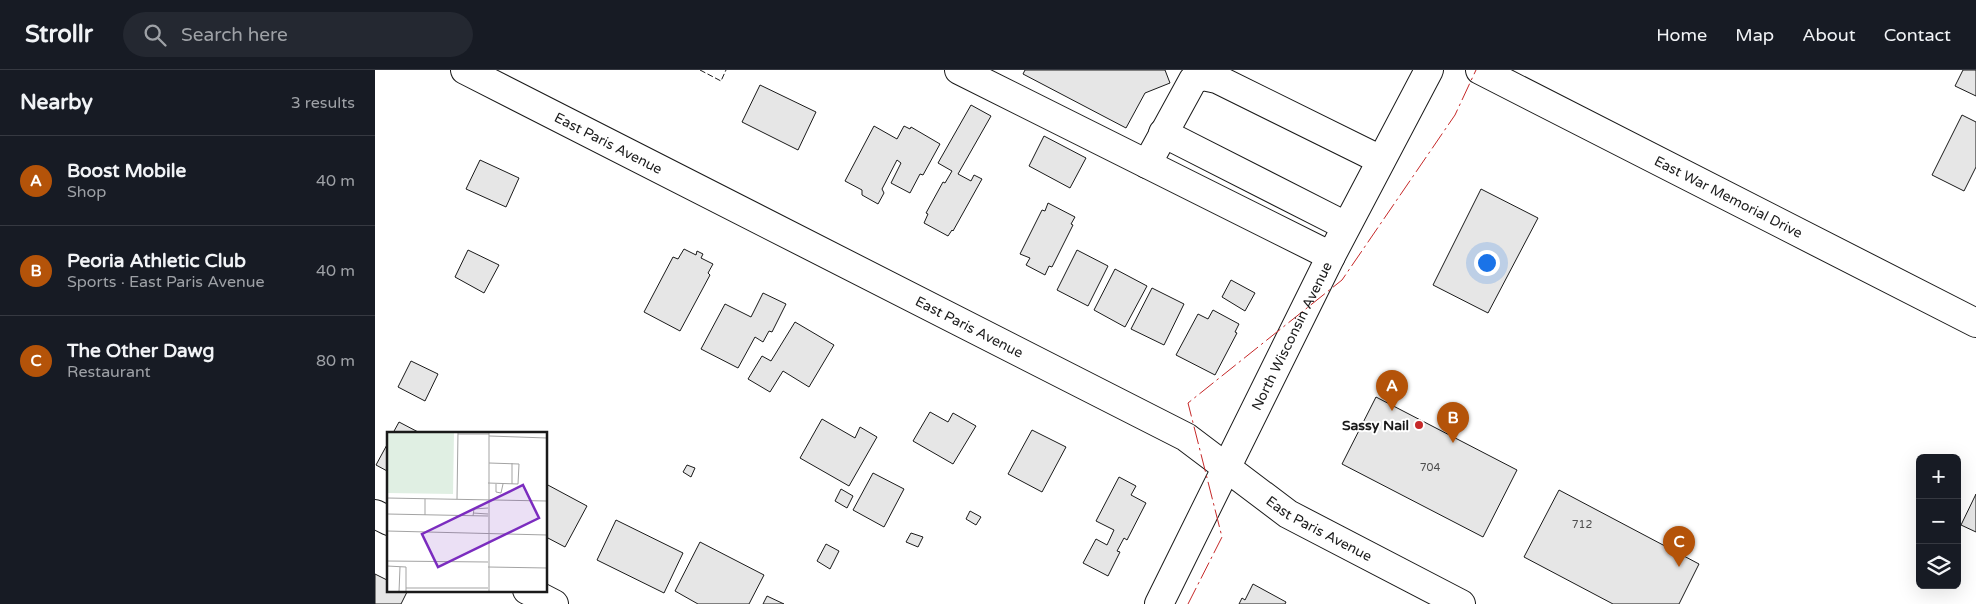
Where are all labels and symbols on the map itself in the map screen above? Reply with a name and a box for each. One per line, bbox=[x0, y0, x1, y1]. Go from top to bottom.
street label: East Paris Avenue bbox=[551, 109, 665, 178]
street label: East War Memorial Drive bbox=[1651, 152, 1805, 242]
your location bbox=[1474, 250, 1500, 276]
street label: North Wisconsin Avenue bbox=[1248, 259, 1336, 413]
street label: East Paris Avenue bbox=[912, 293, 1026, 362]
pin: A bbox=[1376, 370, 1408, 411]
pin: B bbox=[1437, 402, 1469, 443]
place label: Sassy Nail bbox=[1342, 417, 1409, 434]
marker: Sassy Nail bbox=[1413, 419, 1425, 431]
inset map bbox=[387, 432, 547, 592]
house number: 704 bbox=[1420, 461, 1440, 474]
street label: East Paris Avenue bbox=[1262, 492, 1375, 565]
house number: 712 bbox=[1572, 518, 1592, 531]
pin: C bbox=[1663, 526, 1695, 567]

